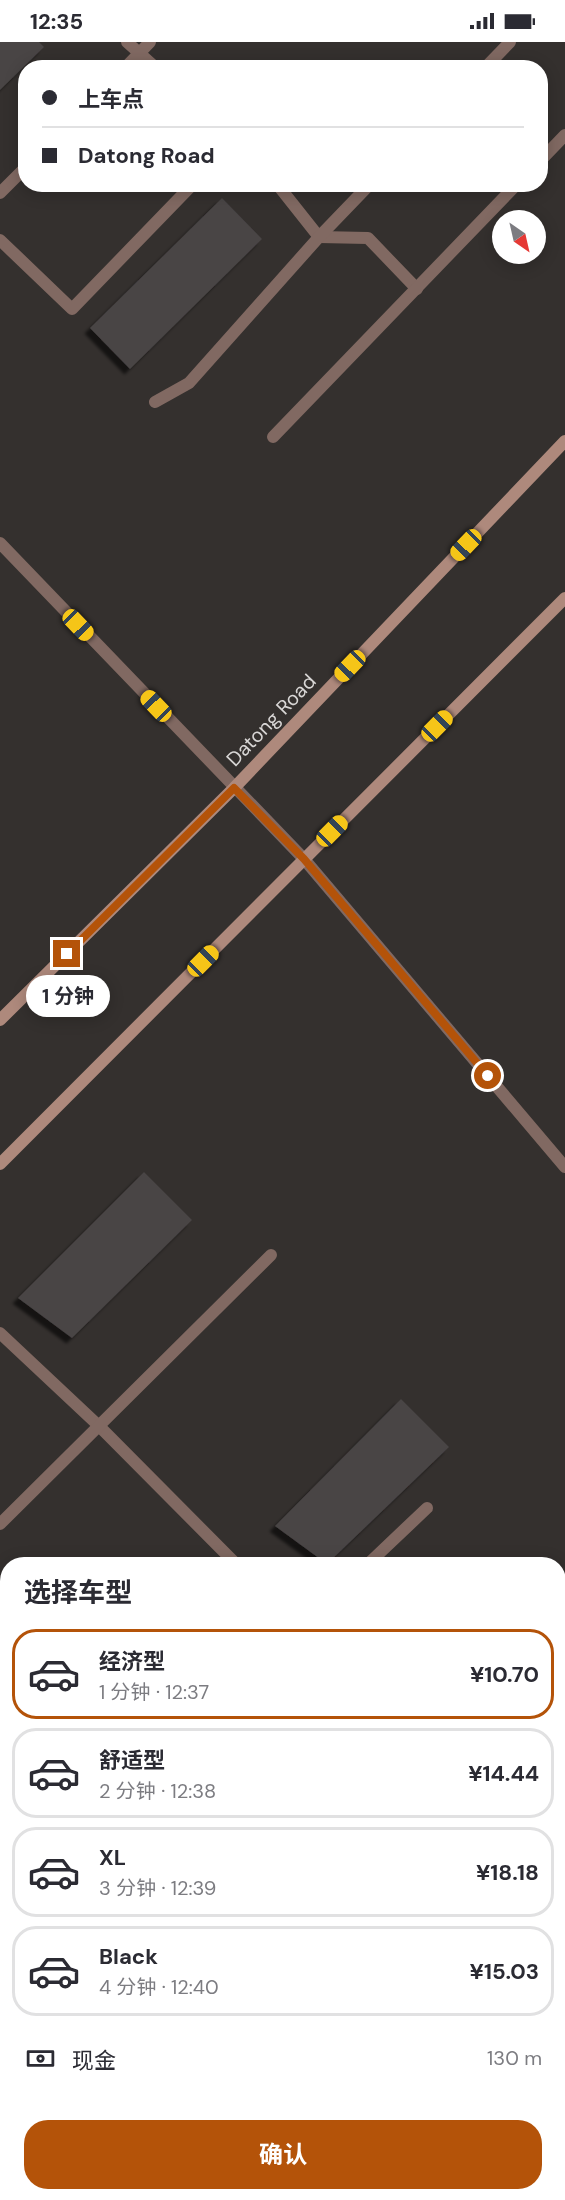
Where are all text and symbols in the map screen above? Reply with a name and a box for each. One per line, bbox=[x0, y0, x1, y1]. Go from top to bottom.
text: 12:35 bbox=[30, 7, 83, 36]
text: 上车点 bbox=[78, 85, 144, 114]
text: Datong Road bbox=[78, 141, 215, 170]
north arrow bbox=[492, 210, 546, 264]
map controls bbox=[492, 210, 546, 264]
car bbox=[447, 526, 485, 564]
car bbox=[59, 606, 97, 644]
car bbox=[331, 647, 369, 685]
street label: Datong Road bbox=[221, 668, 321, 772]
car bbox=[137, 687, 175, 725]
car bbox=[418, 707, 456, 745]
car bbox=[313, 812, 351, 850]
route end bbox=[53, 940, 80, 967]
car bbox=[184, 942, 222, 980]
callout: 1 分钟 bbox=[25, 975, 109, 1017]
text: 1 分钟 bbox=[42, 983, 94, 1009]
route start bbox=[474, 1062, 501, 1089]
text: 选择车型 bbox=[24, 1575, 132, 1610]
icon: car bbox=[27, 1647, 81, 1701]
text: 经济型 bbox=[99, 1647, 165, 1676]
text: ¥10.70 bbox=[470, 1660, 539, 1689]
text: 1 分钟 · 12:37 bbox=[99, 1679, 209, 1705]
icon: car bbox=[27, 1746, 81, 1800]
text: 舒适型 bbox=[99, 1746, 165, 1775]
text: ¥14.44 bbox=[468, 1759, 539, 1788]
text: 2 分钟 · 12:38 bbox=[99, 1778, 216, 1804]
text: XL bbox=[99, 1843, 126, 1872]
icon: car bbox=[27, 1845, 81, 1899]
text: ¥18.18 bbox=[476, 1858, 539, 1887]
text: 3 分钟 · 12:39 bbox=[99, 1875, 216, 1901]
text: Black bbox=[99, 1942, 158, 1971]
icon: car bbox=[27, 1944, 81, 1998]
text: ¥15.03 bbox=[470, 1957, 539, 1986]
text: 4 分钟 · 12:40 bbox=[99, 1974, 219, 2000]
icon: cash bbox=[24, 2042, 57, 2075]
text: 130 m bbox=[487, 2045, 542, 2071]
text: 现金 bbox=[72, 2046, 116, 2075]
button: 确认 bbox=[24, 2120, 542, 2189]

